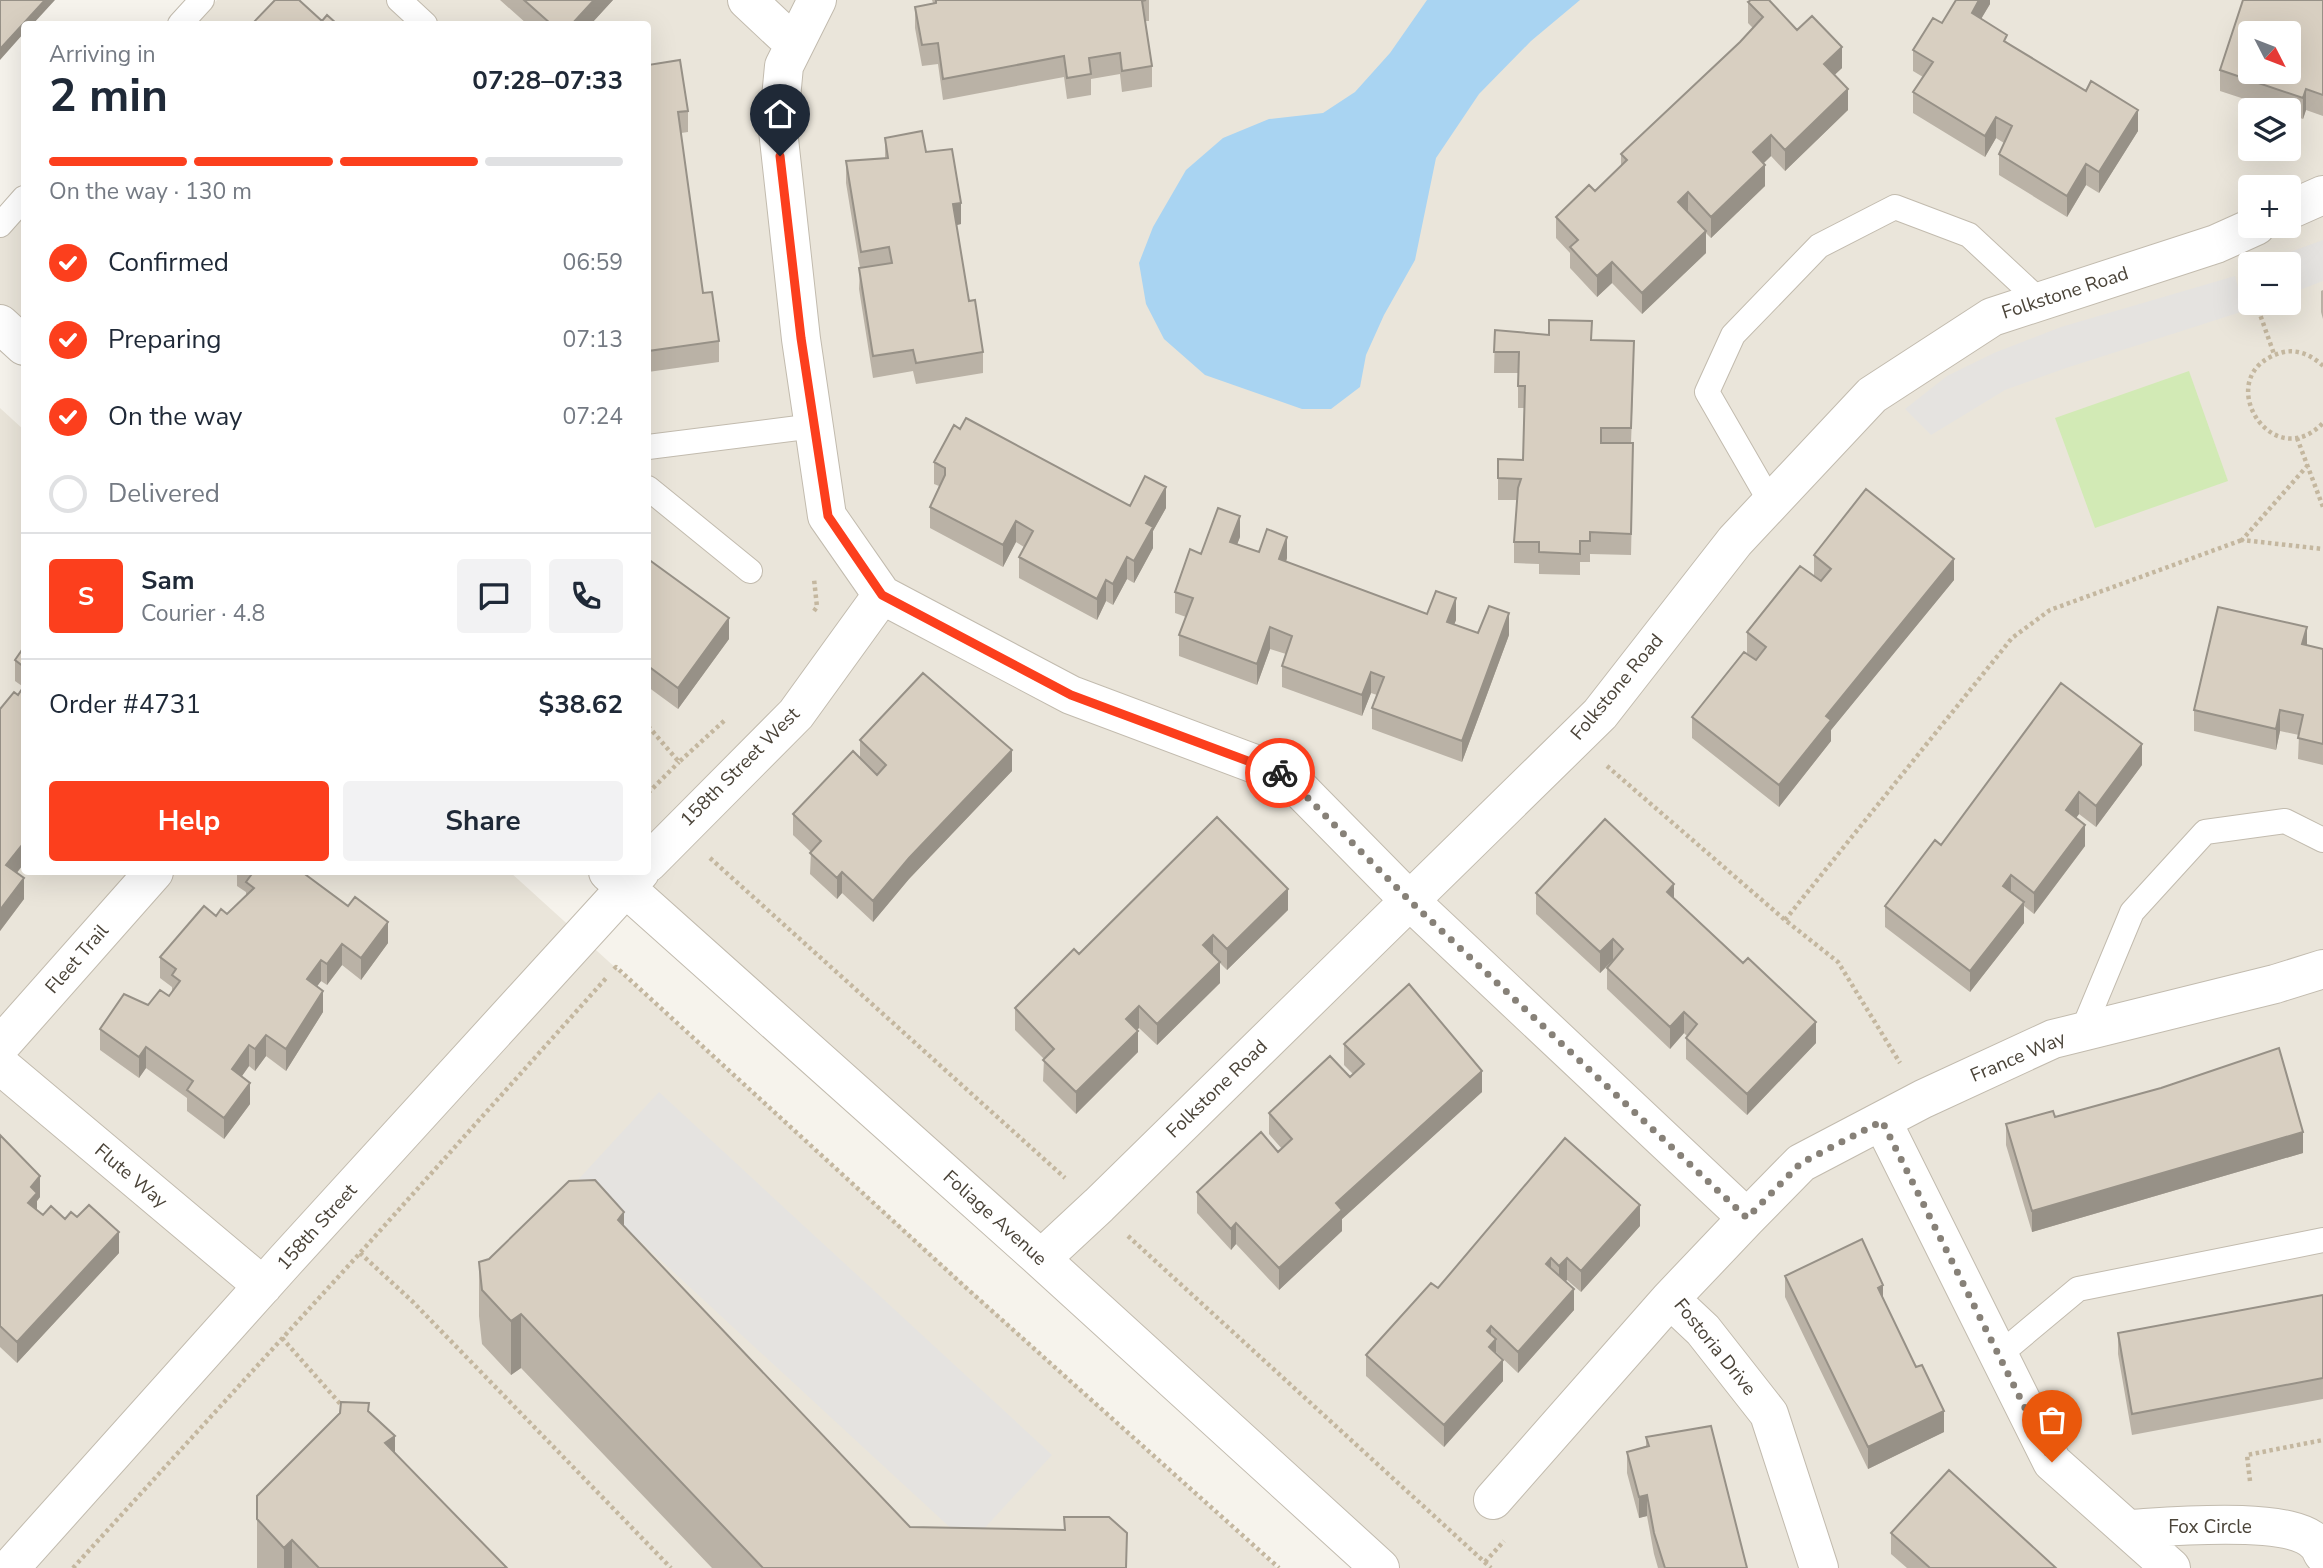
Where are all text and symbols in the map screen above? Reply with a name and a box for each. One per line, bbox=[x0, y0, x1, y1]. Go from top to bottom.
north arrow bbox=[2238, 21, 2301, 84]
map controls bbox=[2238, 21, 2301, 315]
text: Arriving in bbox=[49, 39, 156, 70]
text: 07:28–07:33 bbox=[472, 63, 623, 98]
text: 2 min bbox=[49, 64, 168, 127]
pin bbox=[750, 84, 810, 156]
icon: home bbox=[761, 95, 799, 133]
button: layers bbox=[2238, 98, 2301, 161]
button: + bbox=[2238, 175, 2301, 238]
text: On the way · 130 m bbox=[49, 176, 252, 207]
icon: check bbox=[49, 244, 87, 282]
text: Confirmed bbox=[108, 245, 229, 280]
text: 06:59 bbox=[563, 247, 623, 278]
button: − bbox=[2238, 252, 2301, 315]
street label: Folkstone Road bbox=[1998, 260, 2132, 326]
icon: check bbox=[49, 321, 87, 359]
text: Preparing bbox=[108, 322, 221, 357]
text: 07:13 bbox=[563, 324, 623, 355]
icon: check bbox=[49, 398, 87, 436]
text: On the way bbox=[108, 399, 242, 434]
text: 07:24 bbox=[563, 401, 623, 432]
text: Delivered bbox=[108, 476, 220, 511]
button: chat bbox=[457, 559, 531, 633]
button: phone bbox=[549, 559, 623, 633]
text: Sam bbox=[141, 563, 194, 598]
text: S bbox=[78, 579, 94, 614]
text: Courier · 4.8 bbox=[141, 598, 265, 629]
street label: Folkstone Road bbox=[1565, 628, 1669, 746]
text: Order #4731 bbox=[49, 687, 201, 722]
text: $38.62 bbox=[539, 687, 623, 722]
street label: 158th Street West bbox=[675, 701, 806, 832]
courier bbox=[1245, 738, 1315, 808]
icon: bike bbox=[1261, 754, 1299, 792]
button: Help bbox=[49, 781, 329, 861]
button: Share bbox=[343, 781, 623, 861]
street label: Fleet Trail bbox=[39, 918, 115, 999]
street label: France Way bbox=[1966, 1025, 2070, 1089]
street label: Folkstone Road bbox=[1161, 1034, 1273, 1144]
street label: Flute Way bbox=[89, 1138, 173, 1214]
street label: Foliage Avenue bbox=[937, 1164, 1053, 1272]
street label: 158th Street bbox=[271, 1178, 363, 1276]
street label: Fostoria Drive bbox=[1668, 1293, 1762, 1401]
pin bbox=[2022, 1390, 2082, 1462]
icon: bag bbox=[2033, 1401, 2071, 1439]
street label: Fox Circle bbox=[2168, 1514, 2252, 1540]

